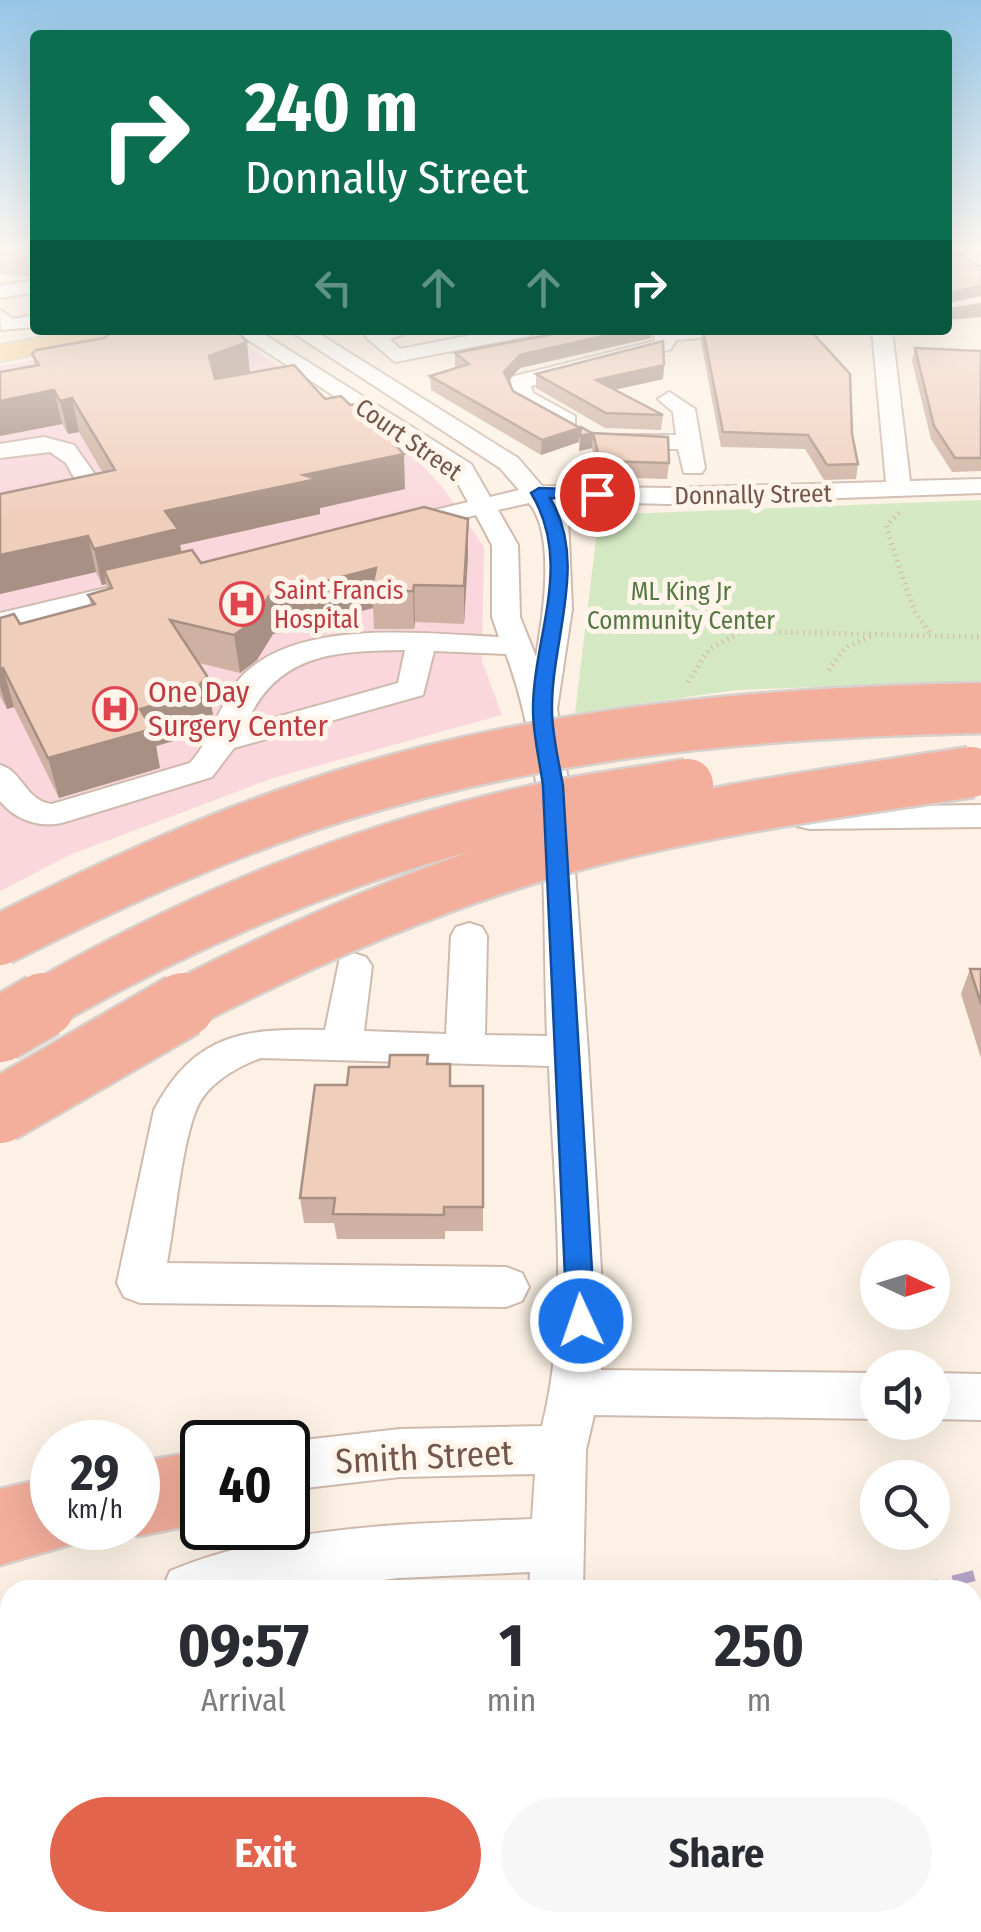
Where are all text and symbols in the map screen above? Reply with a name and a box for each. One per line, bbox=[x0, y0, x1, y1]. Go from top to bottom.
text: 240 m bbox=[245, 66, 418, 150]
icon: right bbox=[80, 70, 210, 200]
text: Donnally Street bbox=[245, 151, 528, 205]
icon: left bbox=[306, 260, 361, 315]
icon: ahead bbox=[411, 260, 466, 315]
icon: ahead bbox=[516, 260, 571, 315]
icon: right bbox=[621, 260, 676, 315]
street label: Court Street bbox=[350, 392, 468, 488]
pin bbox=[555, 452, 640, 537]
icon: arrive bbox=[570, 467, 625, 522]
street label: Donnally Street bbox=[674, 479, 833, 511]
place label: Saint Francis Hospital bbox=[274, 576, 403, 635]
park label: ML King Jr Community Center bbox=[587, 577, 775, 636]
hospital icon: Saint Francis Hospital bbox=[219, 581, 265, 627]
place label: One Day Surgery Center bbox=[148, 674, 328, 744]
hospital icon: One Day Surgery Center bbox=[92, 686, 138, 732]
north arrow bbox=[860, 1240, 950, 1330]
map controls bbox=[860, 1240, 950, 1550]
position arrow bbox=[529, 1269, 633, 1373]
button: sound bbox=[860, 1350, 950, 1440]
speed limit sign: 40 bbox=[180, 1420, 310, 1550]
street label: Smith Street bbox=[334, 1431, 514, 1483]
text: 29 bbox=[71, 1443, 119, 1503]
button: search bbox=[860, 1460, 950, 1550]
text: km/h bbox=[67, 1495, 123, 1525]
text: 09:57 bbox=[178, 1610, 309, 1682]
text: 1 bbox=[499, 1610, 524, 1682]
text: 250 bbox=[714, 1610, 804, 1682]
text: Arrival bbox=[201, 1681, 286, 1719]
text: min bbox=[487, 1681, 536, 1719]
text: m bbox=[747, 1681, 771, 1719]
button: Exit bbox=[50, 1797, 481, 1912]
button: Share bbox=[501, 1797, 932, 1912]

